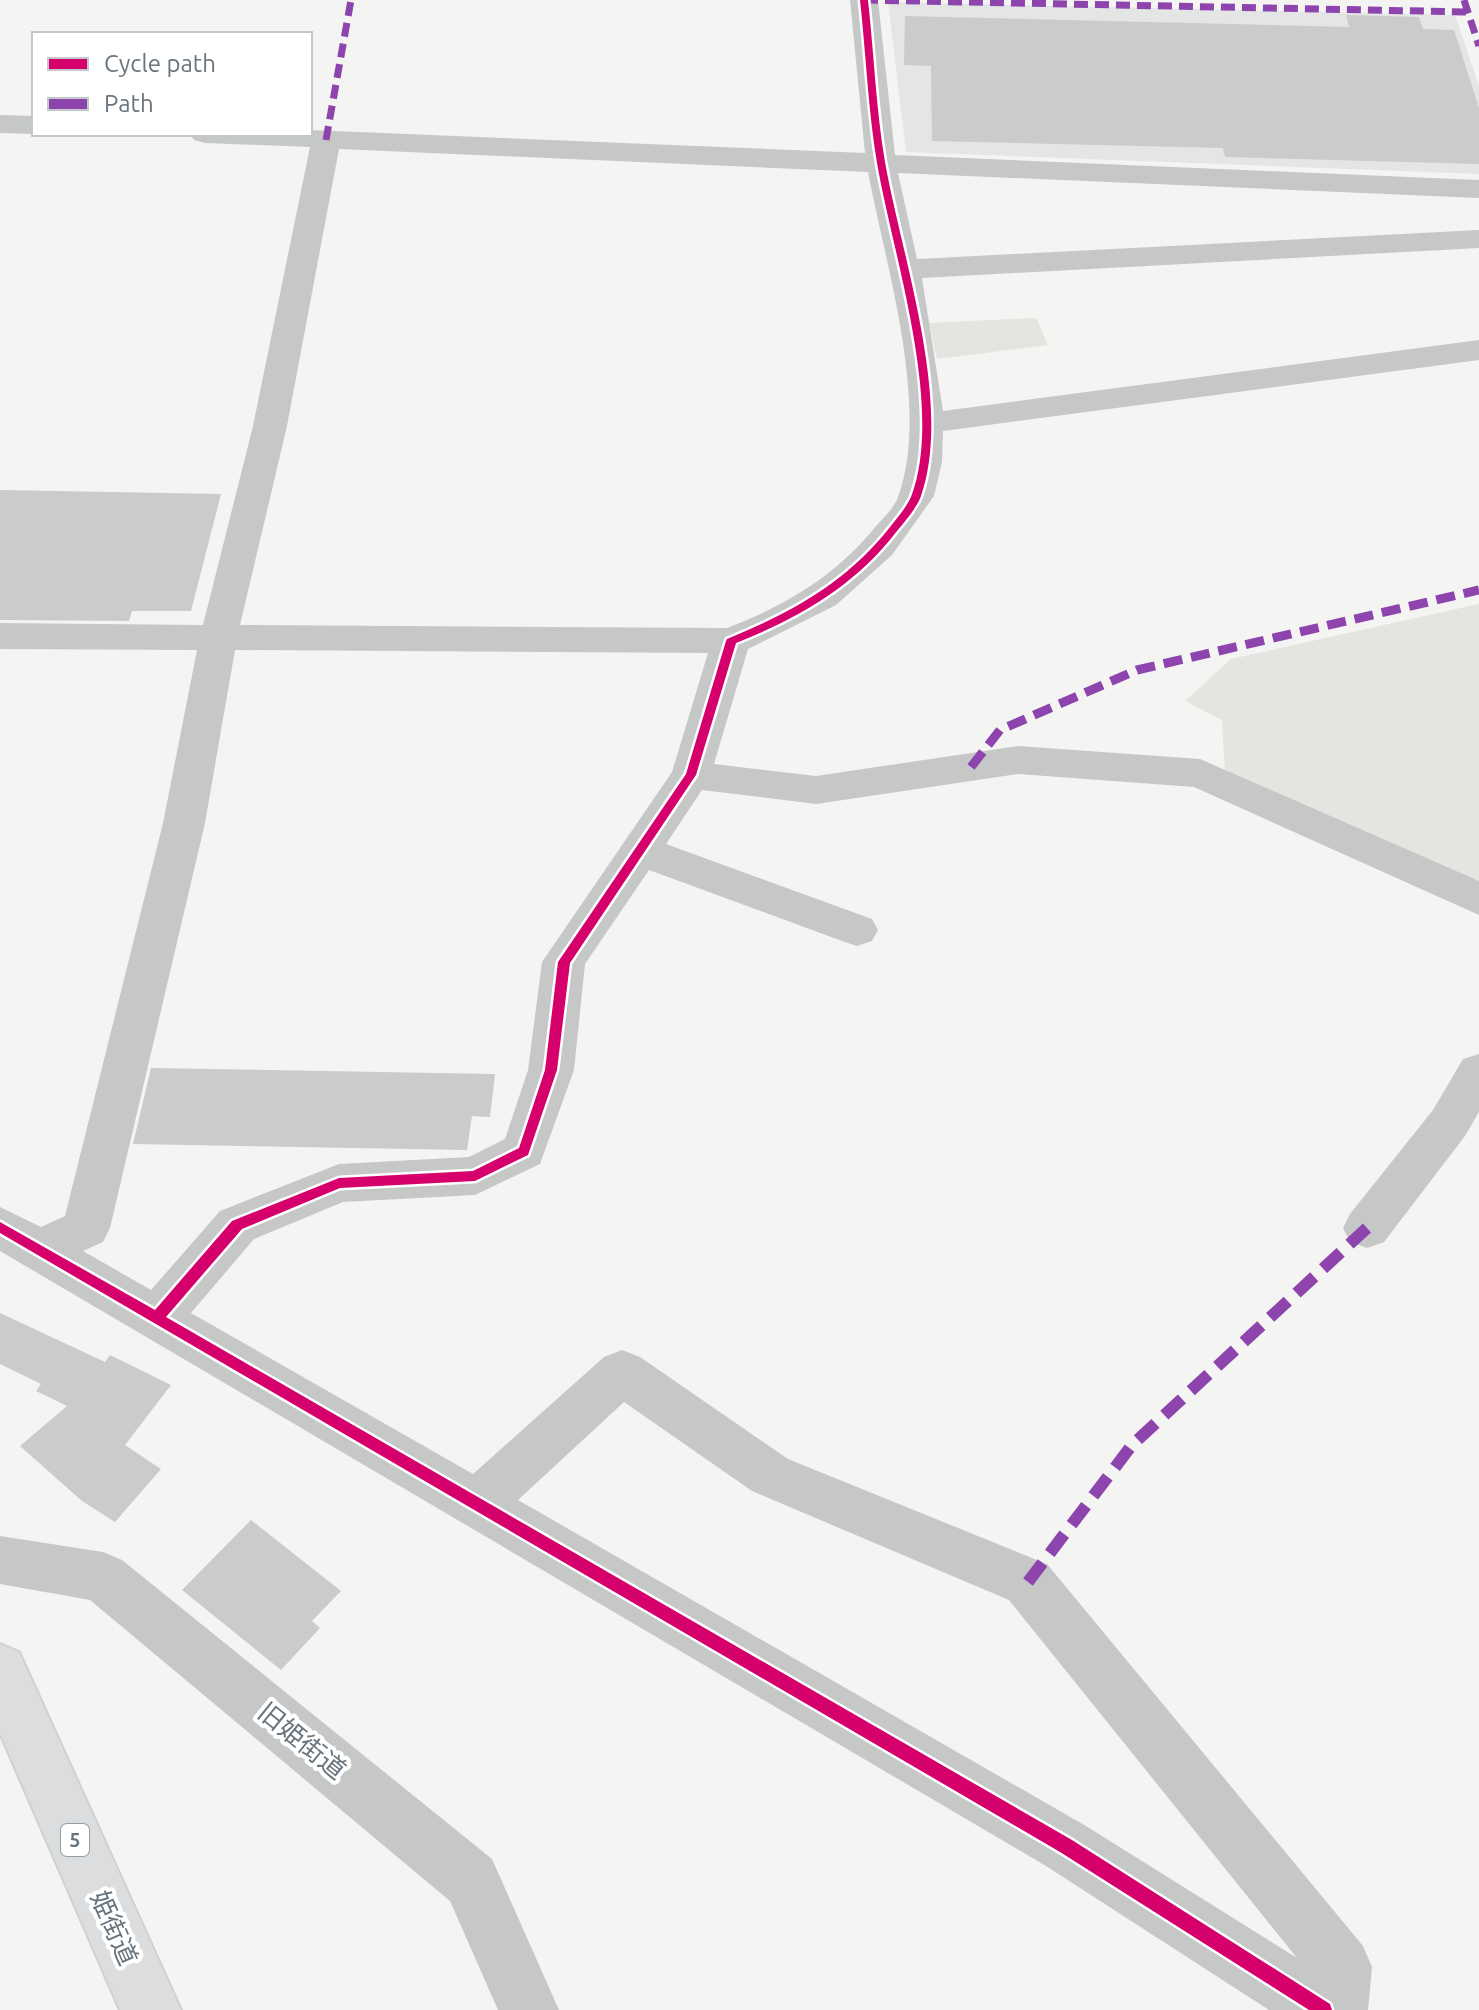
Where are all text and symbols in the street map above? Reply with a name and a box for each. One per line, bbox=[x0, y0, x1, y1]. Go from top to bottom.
legend bbox=[32, 32, 312, 136]
text: Cycle path bbox=[104, 50, 216, 77]
text: Path bbox=[104, 90, 154, 117]
street label: 旧姫街道 bbox=[253, 1697, 352, 1785]
road number: 5 bbox=[61, 1824, 89, 1856]
street label: 姫街道 bbox=[85, 1886, 144, 1969]

